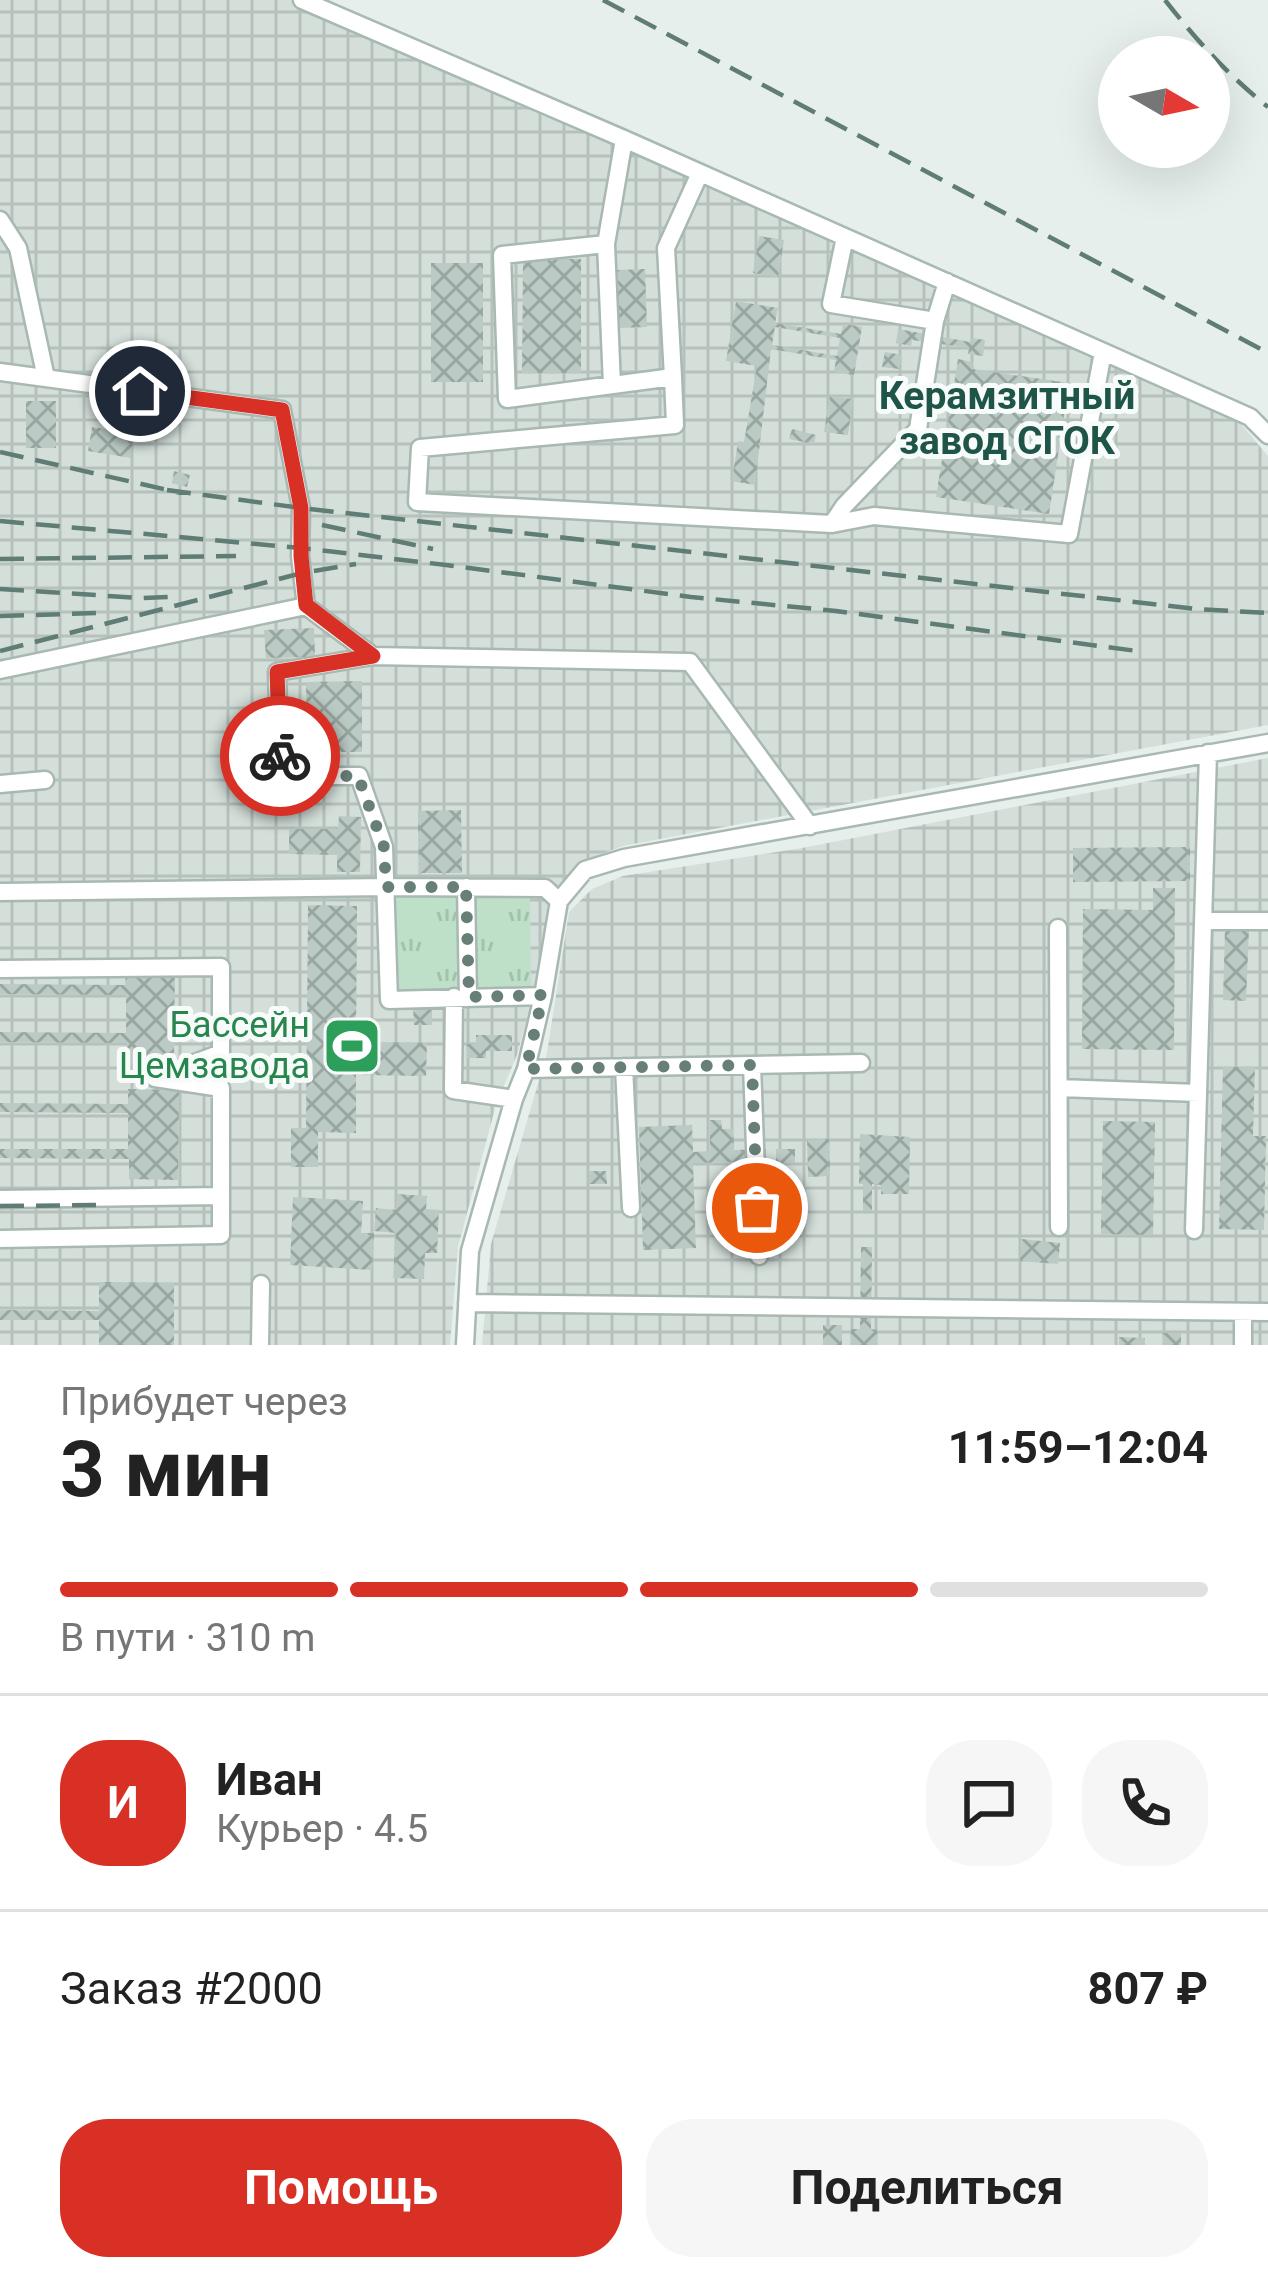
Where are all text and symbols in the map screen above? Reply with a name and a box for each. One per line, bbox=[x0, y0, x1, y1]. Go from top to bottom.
north arrow bbox=[1098, 36, 1230, 168]
map controls bbox=[1098, 36, 1230, 168]
pin bbox=[89, 340, 191, 442]
icon: home bbox=[107, 358, 173, 424]
district label: Керамзитный завод СГОК bbox=[879, 373, 1135, 464]
courier bbox=[220, 696, 340, 816]
icon: bike bbox=[247, 723, 313, 789]
place label: Бассейн Цемзавода bbox=[119, 1004, 310, 1087]
sports icon: Бассейн Цемзавода bbox=[321, 1015, 383, 1077]
pin bbox=[706, 1157, 808, 1259]
icon: bag bbox=[724, 1175, 790, 1241]
text: Прибудет через bbox=[60, 1379, 348, 1425]
text: 11:59–12:04 bbox=[948, 1421, 1208, 1474]
text: 3 мин bbox=[60, 1424, 272, 1515]
text: В пути · 310 m bbox=[60, 1615, 315, 1661]
button: chat bbox=[926, 1740, 1052, 1866]
button: phone bbox=[1082, 1740, 1208, 1866]
text: Иван bbox=[216, 1753, 322, 1806]
text: И bbox=[107, 1776, 139, 1829]
text: Курьер · 4.5 bbox=[216, 1806, 428, 1852]
text: Заказ #2000 bbox=[60, 1962, 323, 2015]
text: 807 ₽ bbox=[1088, 1962, 1208, 2015]
button: Помощь bbox=[60, 2119, 622, 2257]
button: Поделиться bbox=[646, 2119, 1208, 2257]

